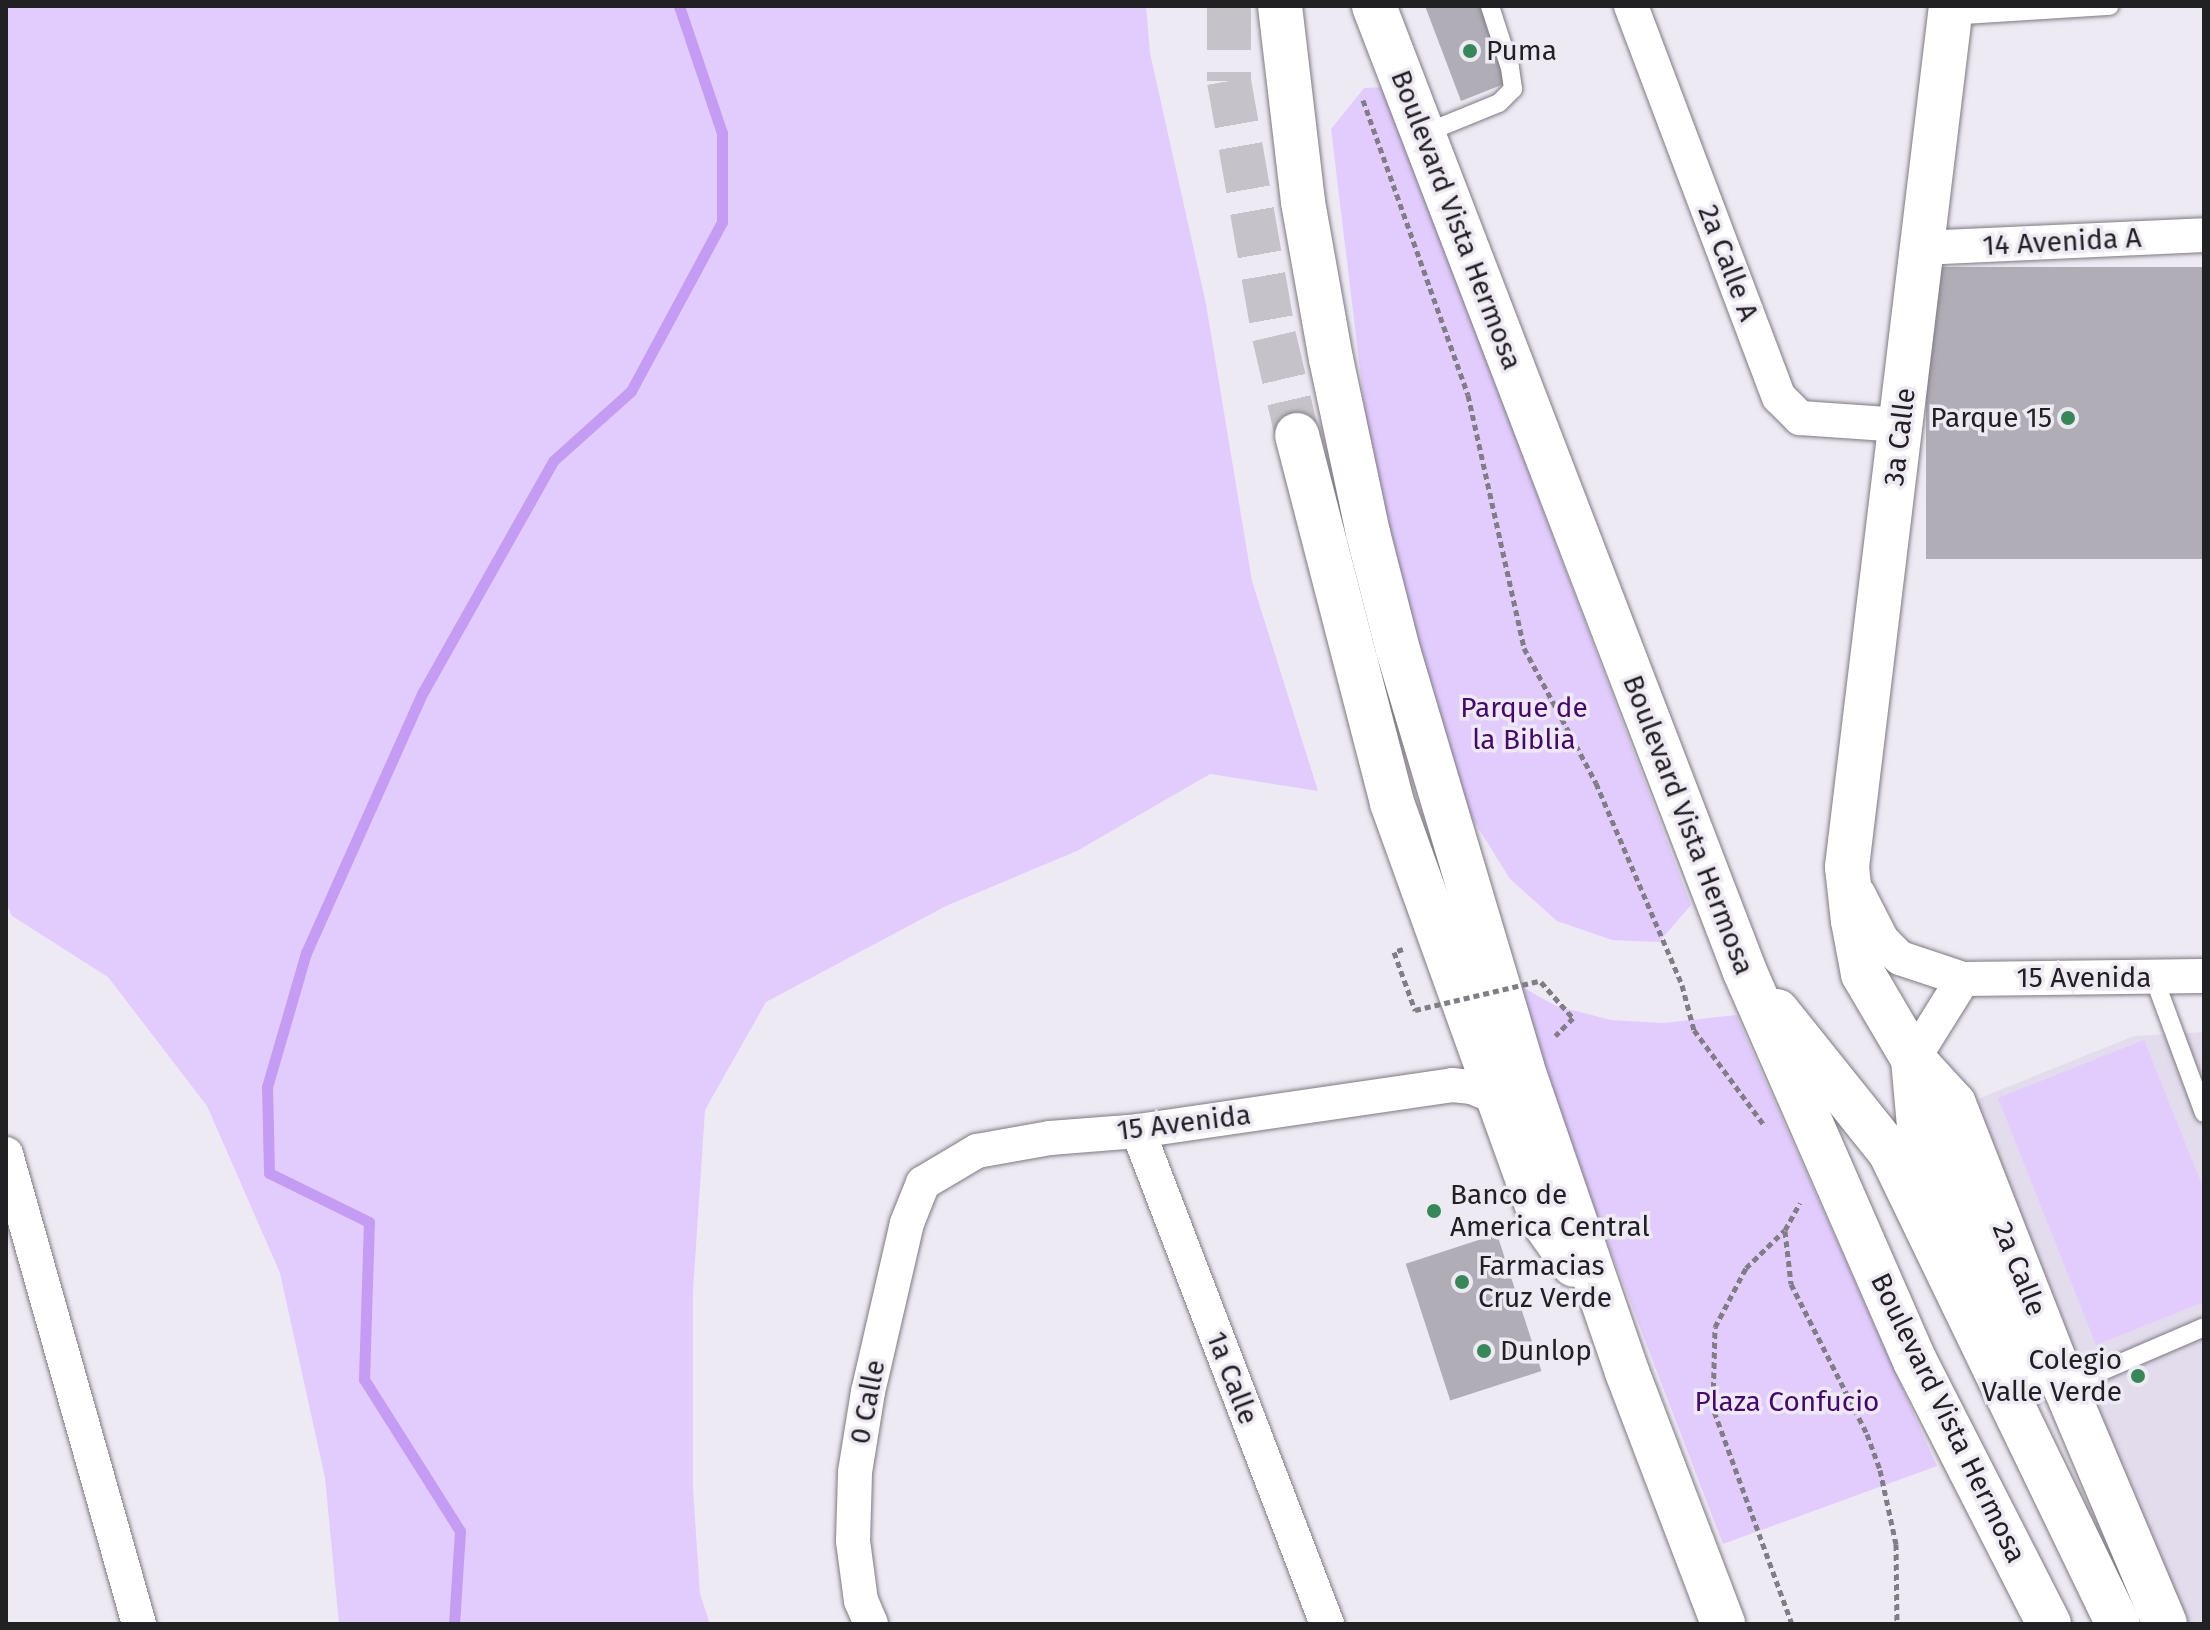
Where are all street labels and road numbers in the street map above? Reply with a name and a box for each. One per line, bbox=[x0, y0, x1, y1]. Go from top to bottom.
street label: Boulevard Vista Hermosa bbox=[1383, 65, 1529, 375]
street label: 2a Calle A bbox=[1691, 200, 1765, 326]
street label: 14 Avenida A bbox=[1982, 221, 2142, 263]
street label: 3a Calle bbox=[1877, 386, 1923, 488]
street label: Boulevard Vista Hermosa bbox=[1615, 670, 1761, 980]
street label: 15 Avenida bbox=[2017, 961, 2151, 995]
street label: 15 Avenida bbox=[1115, 1098, 1253, 1148]
street label: 2a Calle bbox=[1985, 1217, 2053, 1321]
street label: Boulevard Vista Hermosa bbox=[1863, 1268, 2033, 1568]
street label: 1a Calle bbox=[1199, 1327, 1265, 1429]
street label: 0 Calle bbox=[843, 1357, 893, 1447]

